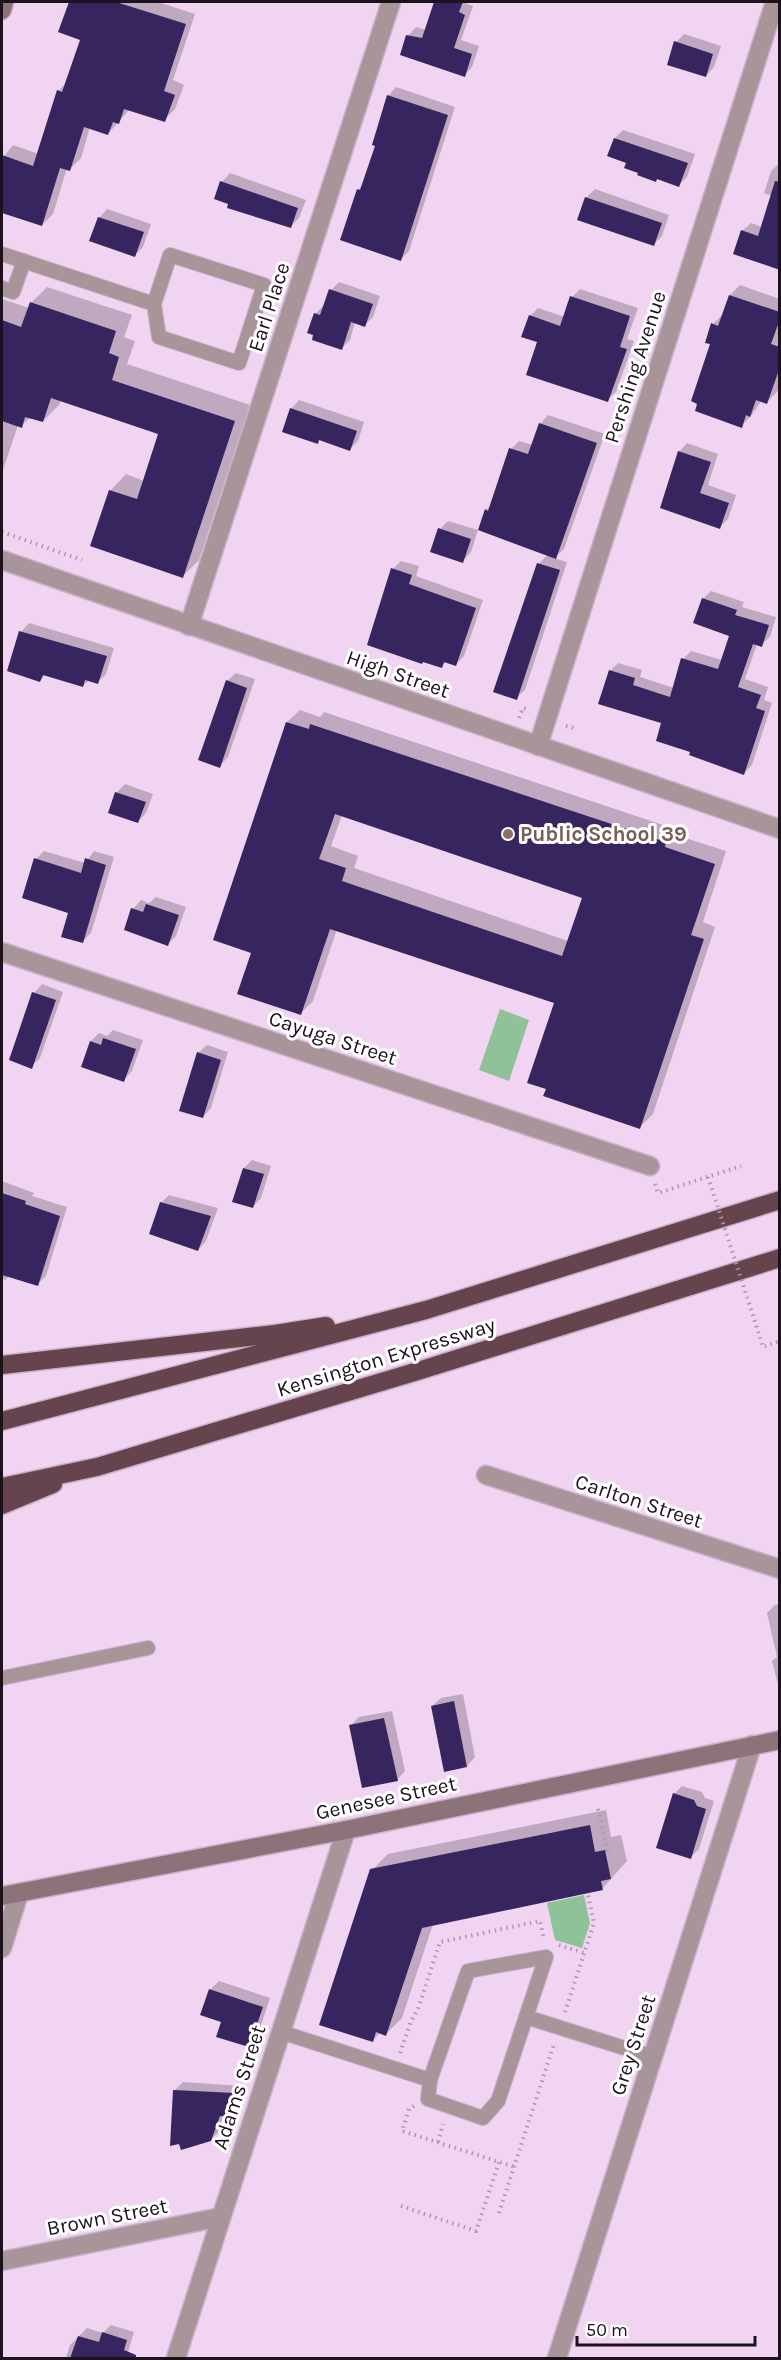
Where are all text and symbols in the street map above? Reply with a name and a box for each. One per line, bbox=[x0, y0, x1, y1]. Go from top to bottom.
street label: Earl Place bbox=[243, 259, 295, 355]
street label: Pershing Avenue bbox=[599, 288, 671, 446]
street label: High Street bbox=[343, 645, 453, 703]
place label: Public School 39 bbox=[520, 822, 687, 846]
marker: Public School 39 bbox=[501, 827, 515, 841]
street label: Cayuga Street bbox=[266, 1006, 400, 1070]
street label: Kensington Expressway bbox=[274, 1312, 498, 1402]
street label: Carlton Street bbox=[572, 1469, 706, 1533]
street label: Genesee Street bbox=[314, 1771, 459, 1825]
street label: Grey Street bbox=[605, 1992, 661, 2098]
street label: Adams Street bbox=[208, 2022, 270, 2152]
street label: Brown Street bbox=[45, 2194, 170, 2240]
scale bar bbox=[577, 2309, 756, 2347]
text: 50 m bbox=[586, 2319, 628, 2341]

